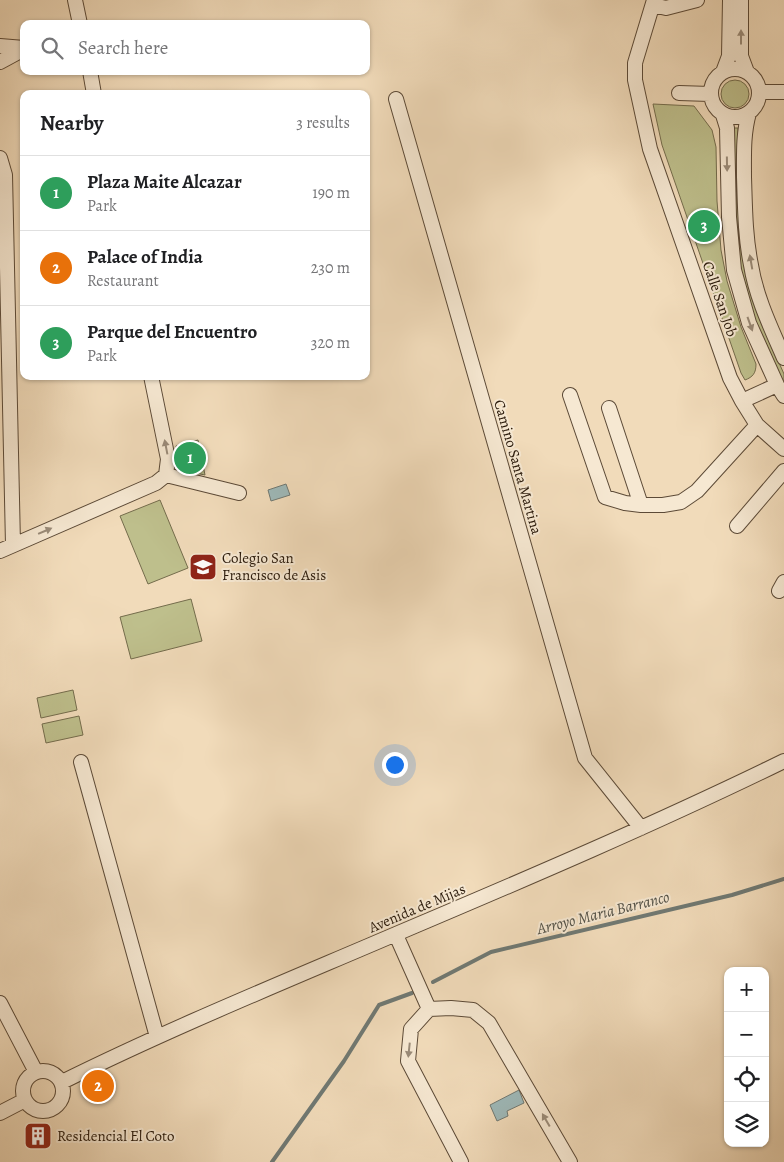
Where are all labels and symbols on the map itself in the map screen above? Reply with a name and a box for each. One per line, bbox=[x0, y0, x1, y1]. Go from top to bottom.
one-way arrow bbox=[737, 28, 745, 44]
one-way arrow bbox=[724, 156, 732, 172]
pin: 3 bbox=[688, 207, 720, 245]
one-way arrow bbox=[746, 254, 754, 270]
street label: Calle San Job bbox=[698, 259, 742, 340]
one-way arrow bbox=[747, 316, 754, 331]
street label: Camino Santa Martina bbox=[489, 397, 547, 537]
pin: 1 bbox=[174, 439, 206, 477]
one-way arrow bbox=[162, 440, 170, 455]
one-way arrow bbox=[38, 527, 52, 535]
place label: Colegio San Francisco de Asis bbox=[222, 548, 326, 585]
school or university icon: Colegio San Francisco de Asis bbox=[188, 552, 218, 582]
your location bbox=[382, 752, 408, 778]
street label: Avenida de Mijas bbox=[365, 879, 468, 938]
water label: Arroyo Maria Barranco bbox=[534, 886, 672, 940]
one-way arrow bbox=[405, 1043, 413, 1059]
pin: 2 bbox=[82, 1067, 114, 1105]
one-way arrow bbox=[541, 1113, 550, 1126]
building icon: Residencial El Coto bbox=[23, 1121, 53, 1151]
place label: Residencial El Coto bbox=[57, 1126, 174, 1146]

